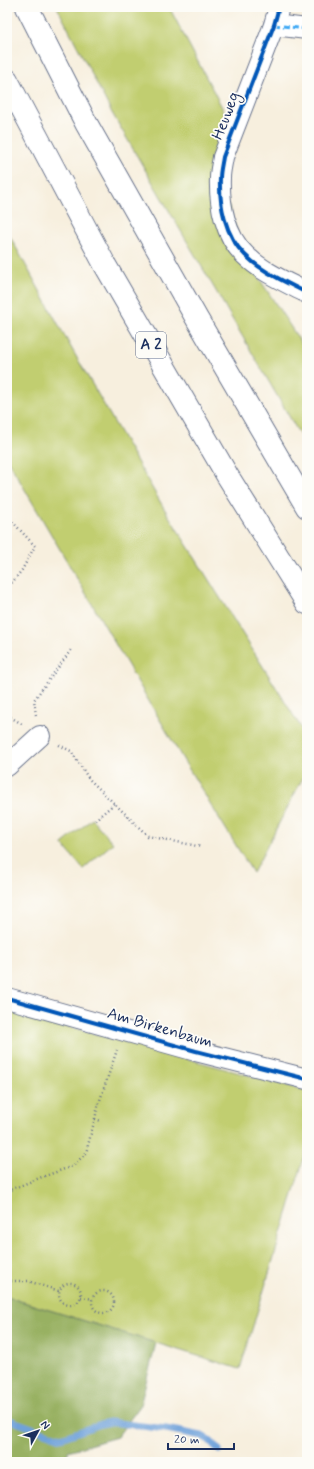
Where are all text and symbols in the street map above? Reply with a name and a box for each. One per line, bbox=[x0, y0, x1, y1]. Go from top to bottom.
street label: Heuweg bbox=[207, 89, 246, 143]
road number: A 2 bbox=[136, 332, 166, 358]
street label: Am Birkenbaum bbox=[105, 1003, 215, 1053]
north arrow bbox=[18, 1411, 58, 1451]
text: N bbox=[37, 1418, 53, 1433]
scale bar bbox=[168, 1425, 234, 1451]
text: 20 m bbox=[174, 1432, 200, 1448]

